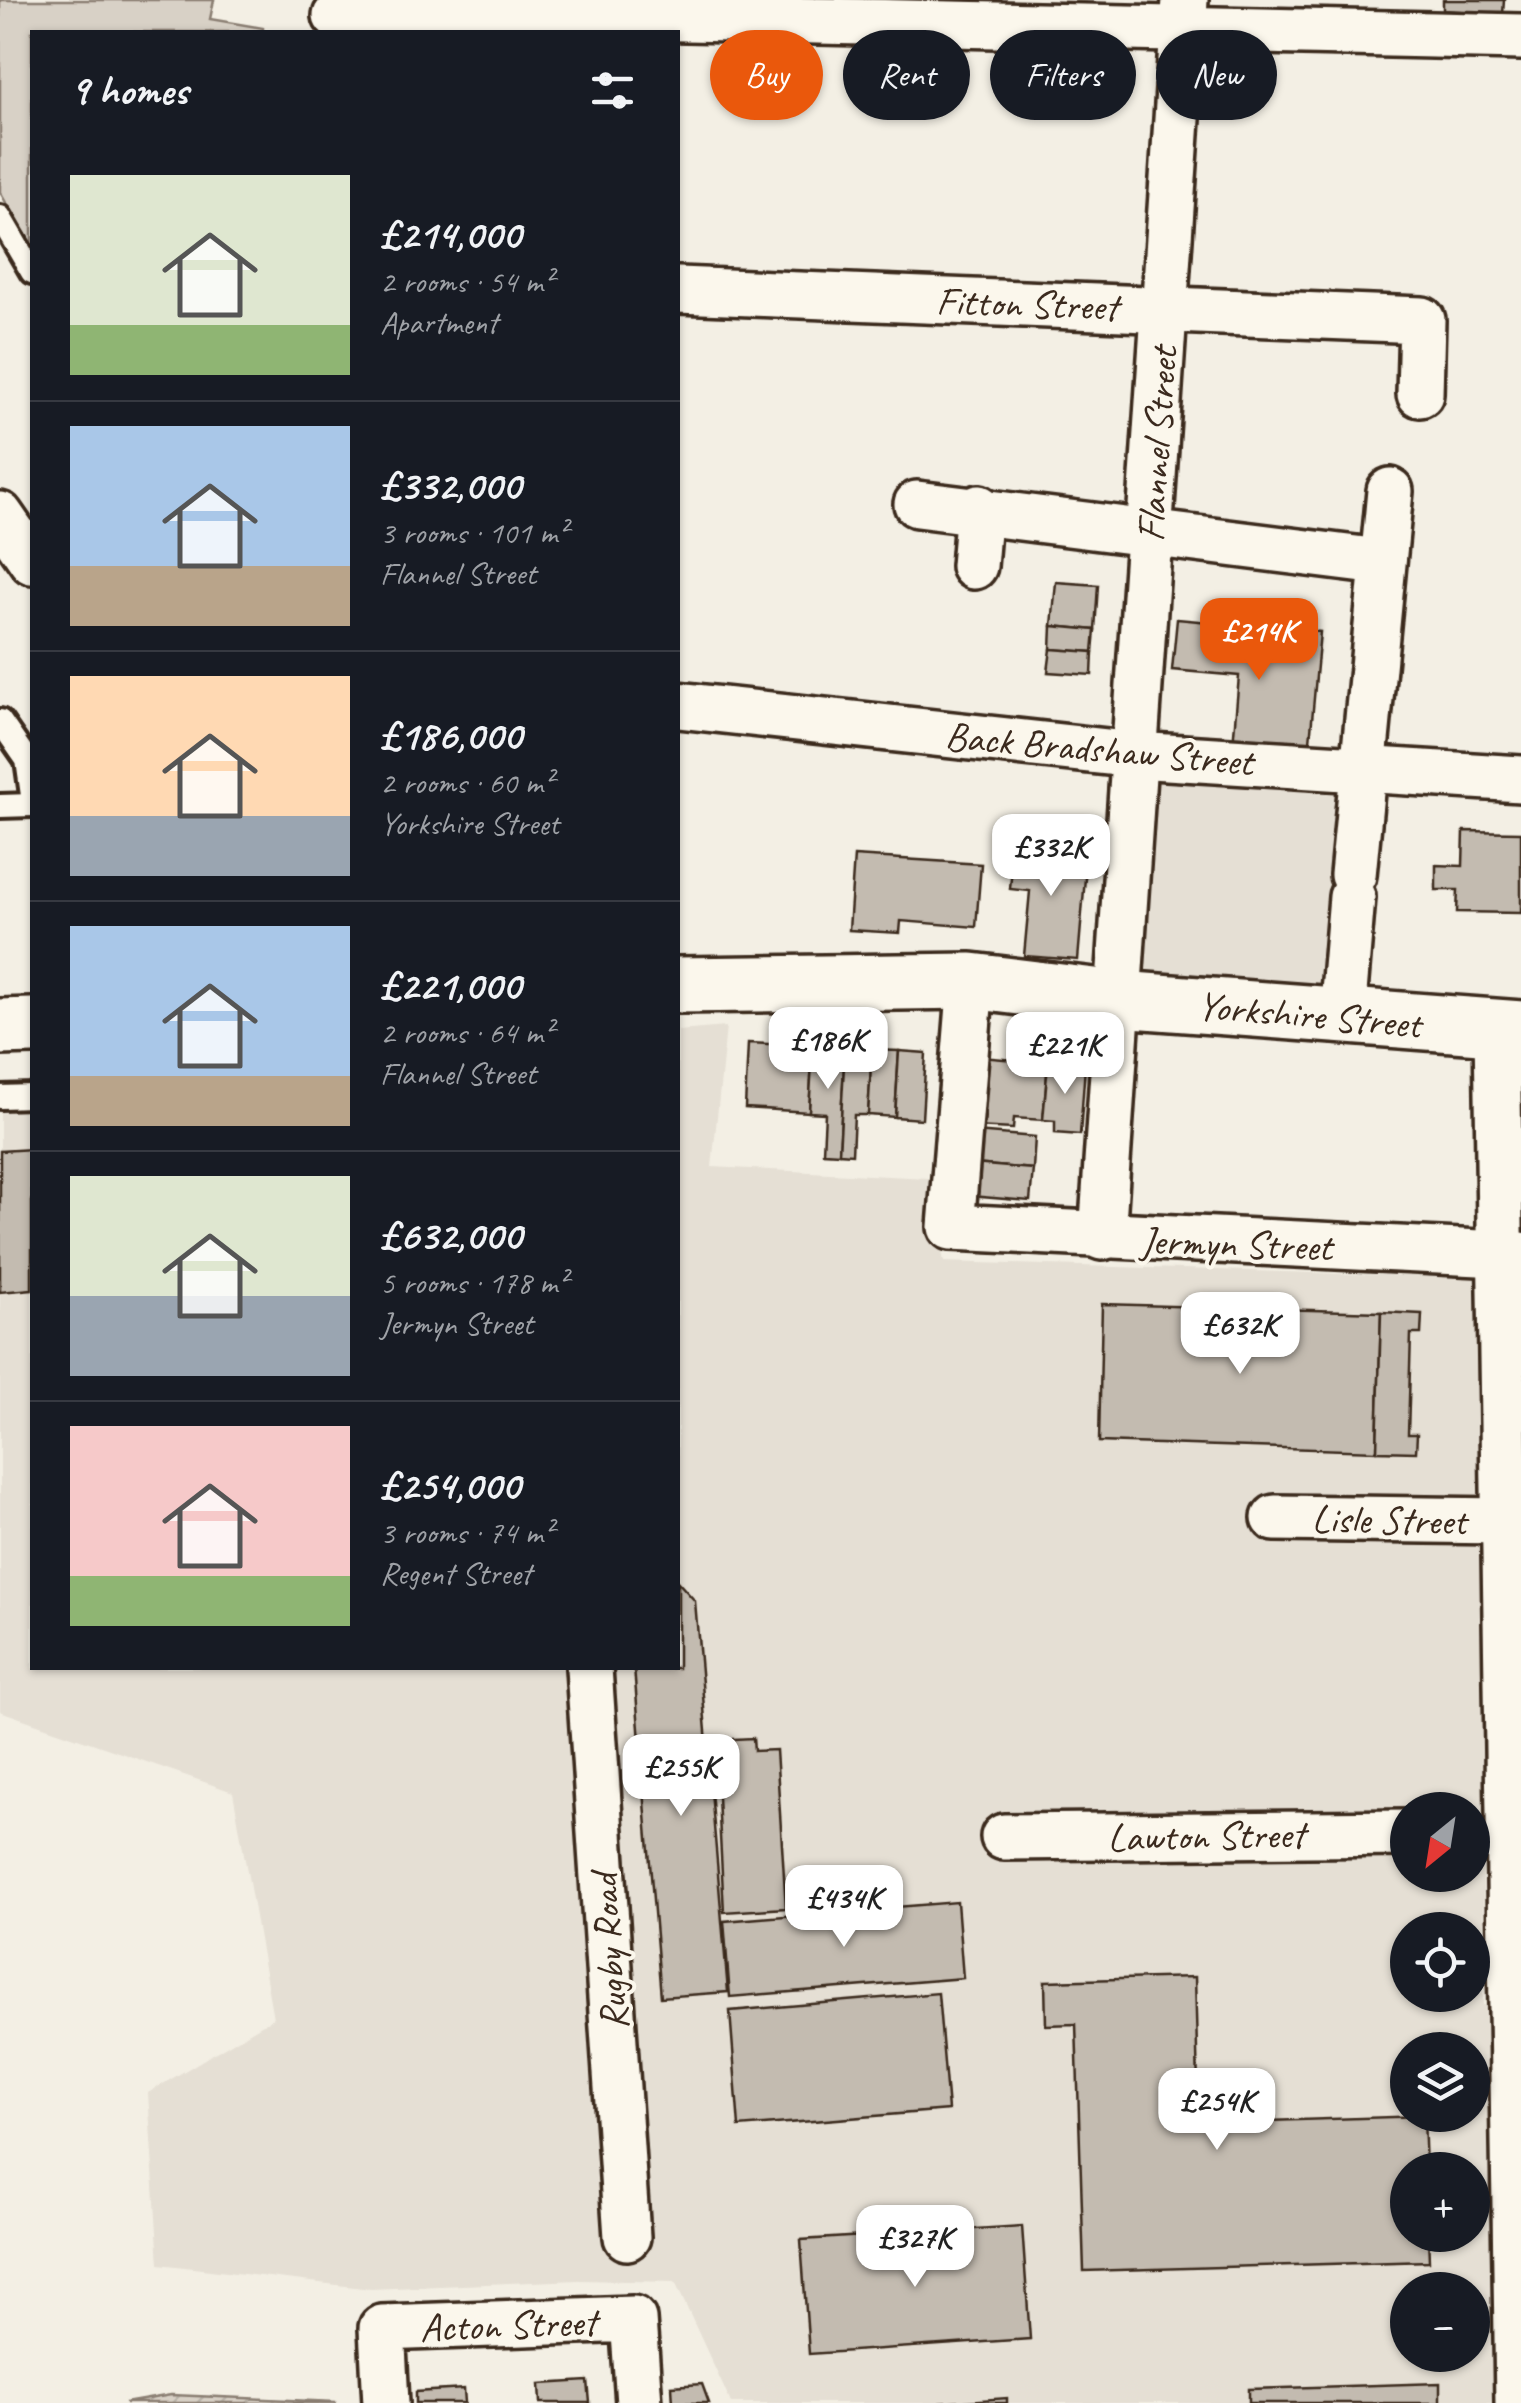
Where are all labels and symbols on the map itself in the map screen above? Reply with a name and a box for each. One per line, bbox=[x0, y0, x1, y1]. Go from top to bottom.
street label: Fitton Street bbox=[935, 276, 1124, 332]
street label: Flannel Street bbox=[1125, 341, 1189, 543]
pin: £214K bbox=[1189, 598, 1329, 683]
street label: Back Bradshaw Street bbox=[943, 711, 1258, 788]
pin: £332K bbox=[981, 814, 1121, 899]
street label: Yorkshire Street bbox=[1195, 980, 1426, 1050]
pin: £186K bbox=[758, 1007, 898, 1092]
pin: £221K bbox=[995, 1012, 1135, 1097]
street label: Jermyn Street bbox=[1137, 1216, 1336, 1272]
pin: £632K bbox=[1170, 1292, 1310, 1377]
street label: Lisle Street bbox=[1311, 1494, 1470, 1546]
pin: £255K bbox=[611, 1734, 751, 1819]
north arrow bbox=[1390, 1792, 1490, 1892]
street label: Lawton Street bbox=[1107, 1809, 1311, 1863]
pin: £434K bbox=[774, 1865, 914, 1950]
street label: Rugby Road bbox=[578, 1866, 639, 2032]
pin: £254K bbox=[1147, 2068, 1287, 2153]
pin: £327K bbox=[845, 2205, 985, 2290]
street label: Acton Street bbox=[419, 2297, 603, 2353]

